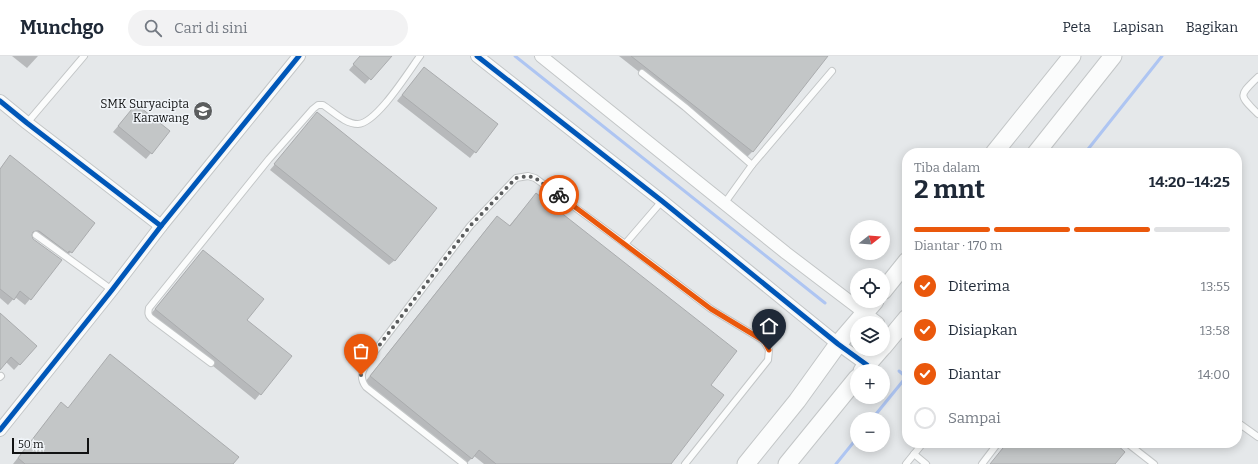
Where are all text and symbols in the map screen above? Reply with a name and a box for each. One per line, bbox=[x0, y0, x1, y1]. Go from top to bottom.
search box bbox=[128, 10, 408, 46]
text: Munchgo bbox=[20, 16, 104, 39]
icon: search bbox=[142, 17, 164, 39]
text: Cari di sini bbox=[174, 19, 248, 37]
text: Peta bbox=[1062, 19, 1091, 36]
text: Lapisan bbox=[1113, 19, 1164, 36]
text: Bagikan bbox=[1186, 19, 1238, 36]
place label: SMK Suryacipta Karawang bbox=[100, 97, 189, 125]
school or university icon: SMK Suryacipta Karawang bbox=[192, 100, 214, 122]
text: Tiba dalam bbox=[914, 160, 980, 175]
text: 14:20–14:25 bbox=[1149, 173, 1230, 191]
text: 2 mnt bbox=[914, 174, 985, 205]
courier bbox=[539, 175, 579, 215]
icon: bike bbox=[548, 184, 570, 206]
north arrow bbox=[850, 220, 890, 260]
map controls bbox=[850, 220, 890, 452]
text: Diantar · 170 m bbox=[914, 238, 1002, 253]
button: locate bbox=[850, 268, 890, 308]
icon: check bbox=[914, 275, 936, 297]
text: Diterima bbox=[948, 277, 1010, 295]
text: 13:55 bbox=[1201, 279, 1230, 294]
pin bbox=[752, 309, 786, 350]
icon: home bbox=[758, 315, 780, 337]
button: layers bbox=[850, 316, 890, 356]
icon: check bbox=[914, 319, 936, 341]
text: Disiapkan bbox=[948, 321, 1017, 339]
text: 13:58 bbox=[1200, 323, 1230, 338]
pin bbox=[344, 334, 378, 375]
icon: bag bbox=[350, 340, 372, 362]
icon: check bbox=[914, 363, 936, 385]
button: + bbox=[850, 364, 890, 404]
text: Diantar bbox=[948, 365, 1001, 383]
text: 14:00 bbox=[1198, 367, 1230, 382]
text: Sampai bbox=[948, 409, 1001, 427]
button: − bbox=[850, 412, 890, 452]
scale bar bbox=[12, 436, 89, 455]
text: 50 m bbox=[18, 438, 44, 451]

